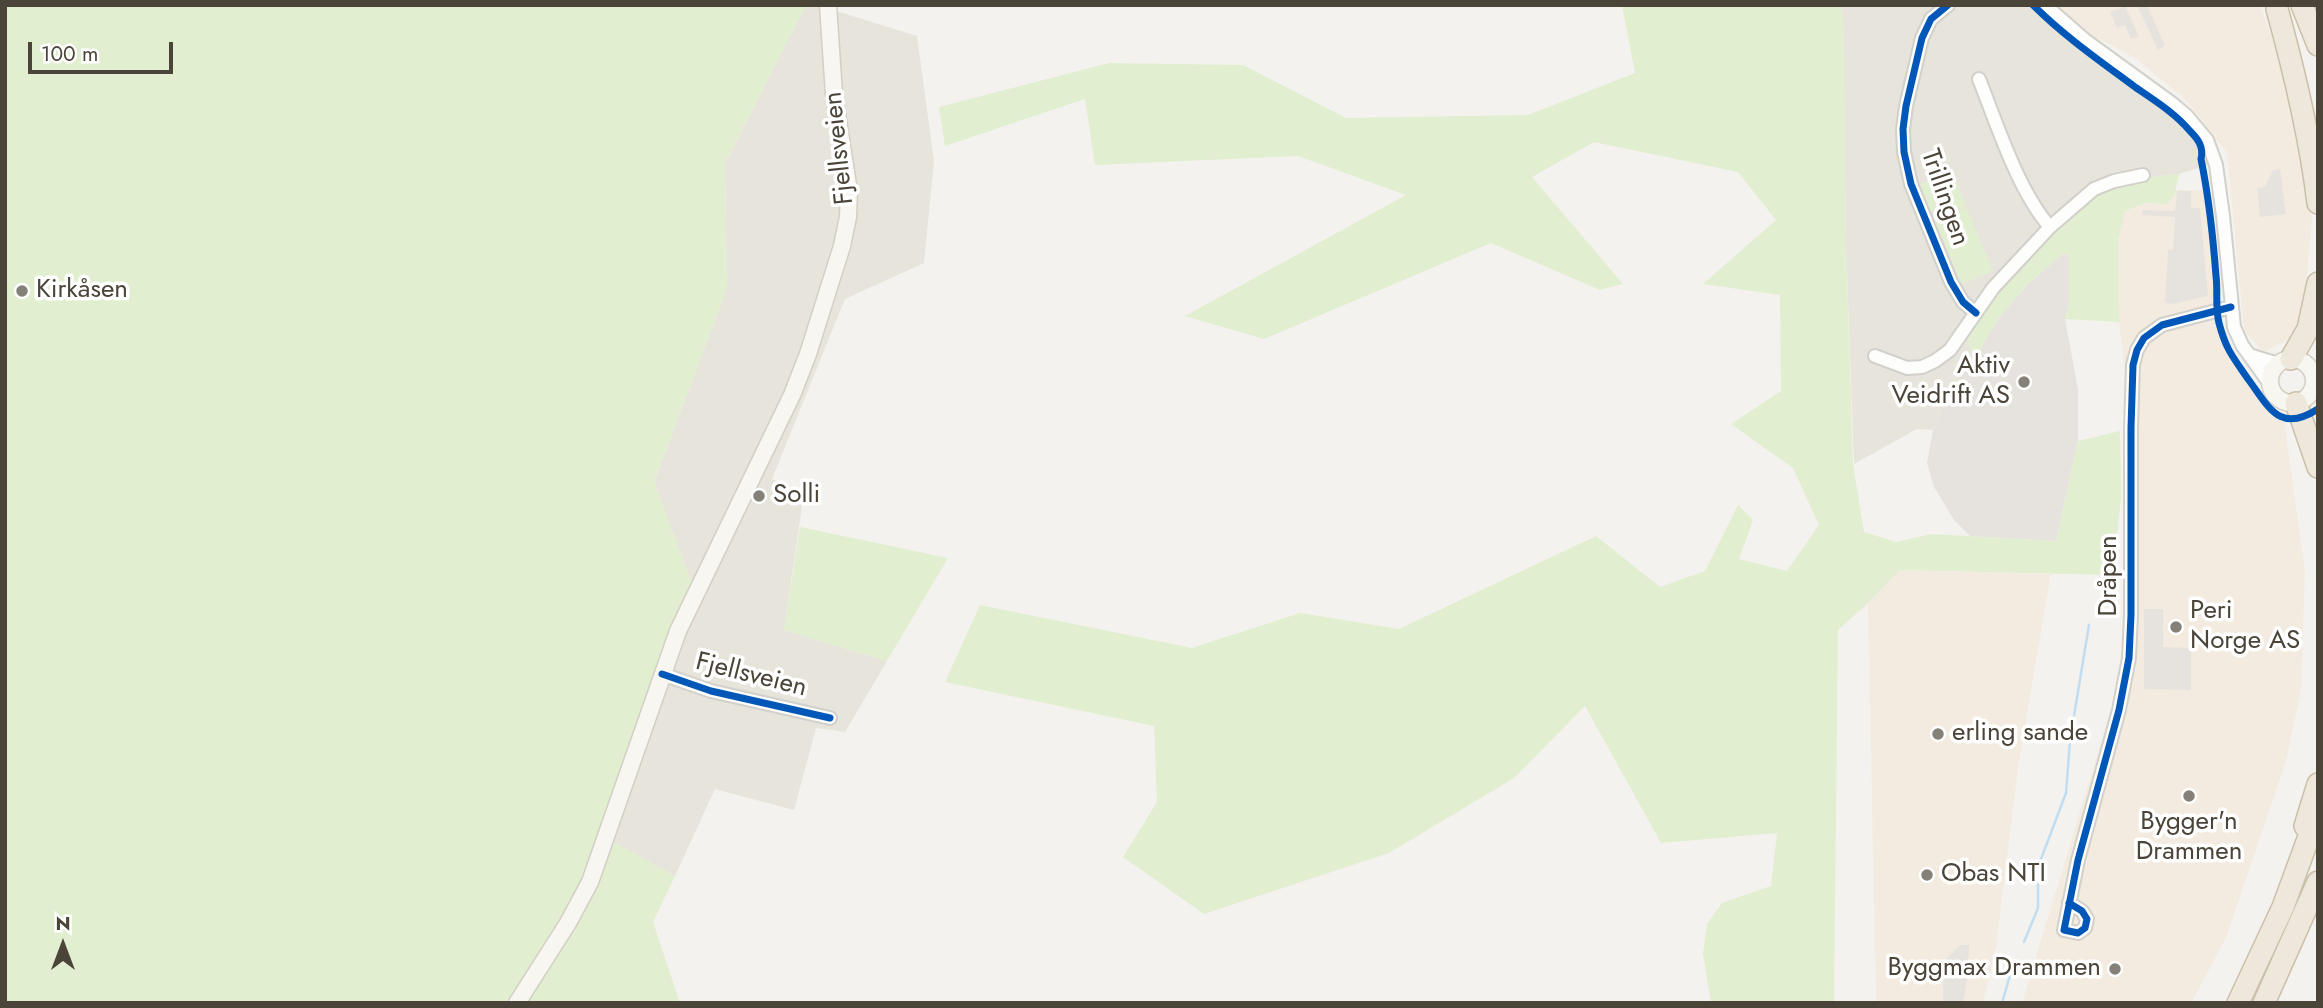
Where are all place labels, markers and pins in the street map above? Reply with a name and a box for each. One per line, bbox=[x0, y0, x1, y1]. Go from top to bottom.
place label: Kirkåsen bbox=[36, 275, 128, 307]
marker: Kirkåsen bbox=[14, 283, 30, 299]
place label: Aktiv Veidrift AS bbox=[1891, 351, 2010, 412]
marker: Aktiv Veidrift AS bbox=[2016, 374, 2032, 390]
place label: Solli bbox=[773, 480, 820, 512]
marker: Solli bbox=[751, 488, 767, 504]
place label: Peri Norge AS bbox=[2190, 596, 2300, 658]
marker: Peri Norge AS bbox=[2168, 619, 2184, 635]
place label: erling sande bbox=[1952, 718, 2088, 750]
marker: erling sande bbox=[1930, 726, 1946, 742]
marker: Bygger'n Drammen bbox=[2181, 788, 2197, 804]
place label: Bygger'n Drammen bbox=[2136, 807, 2242, 868]
place label: Obas NTI bbox=[1941, 859, 2046, 891]
marker: Obas NTI bbox=[1919, 867, 1935, 883]
place label: Byggmax Drammen bbox=[1888, 953, 2101, 985]
marker: Byggmax Drammen bbox=[2107, 961, 2123, 977]

